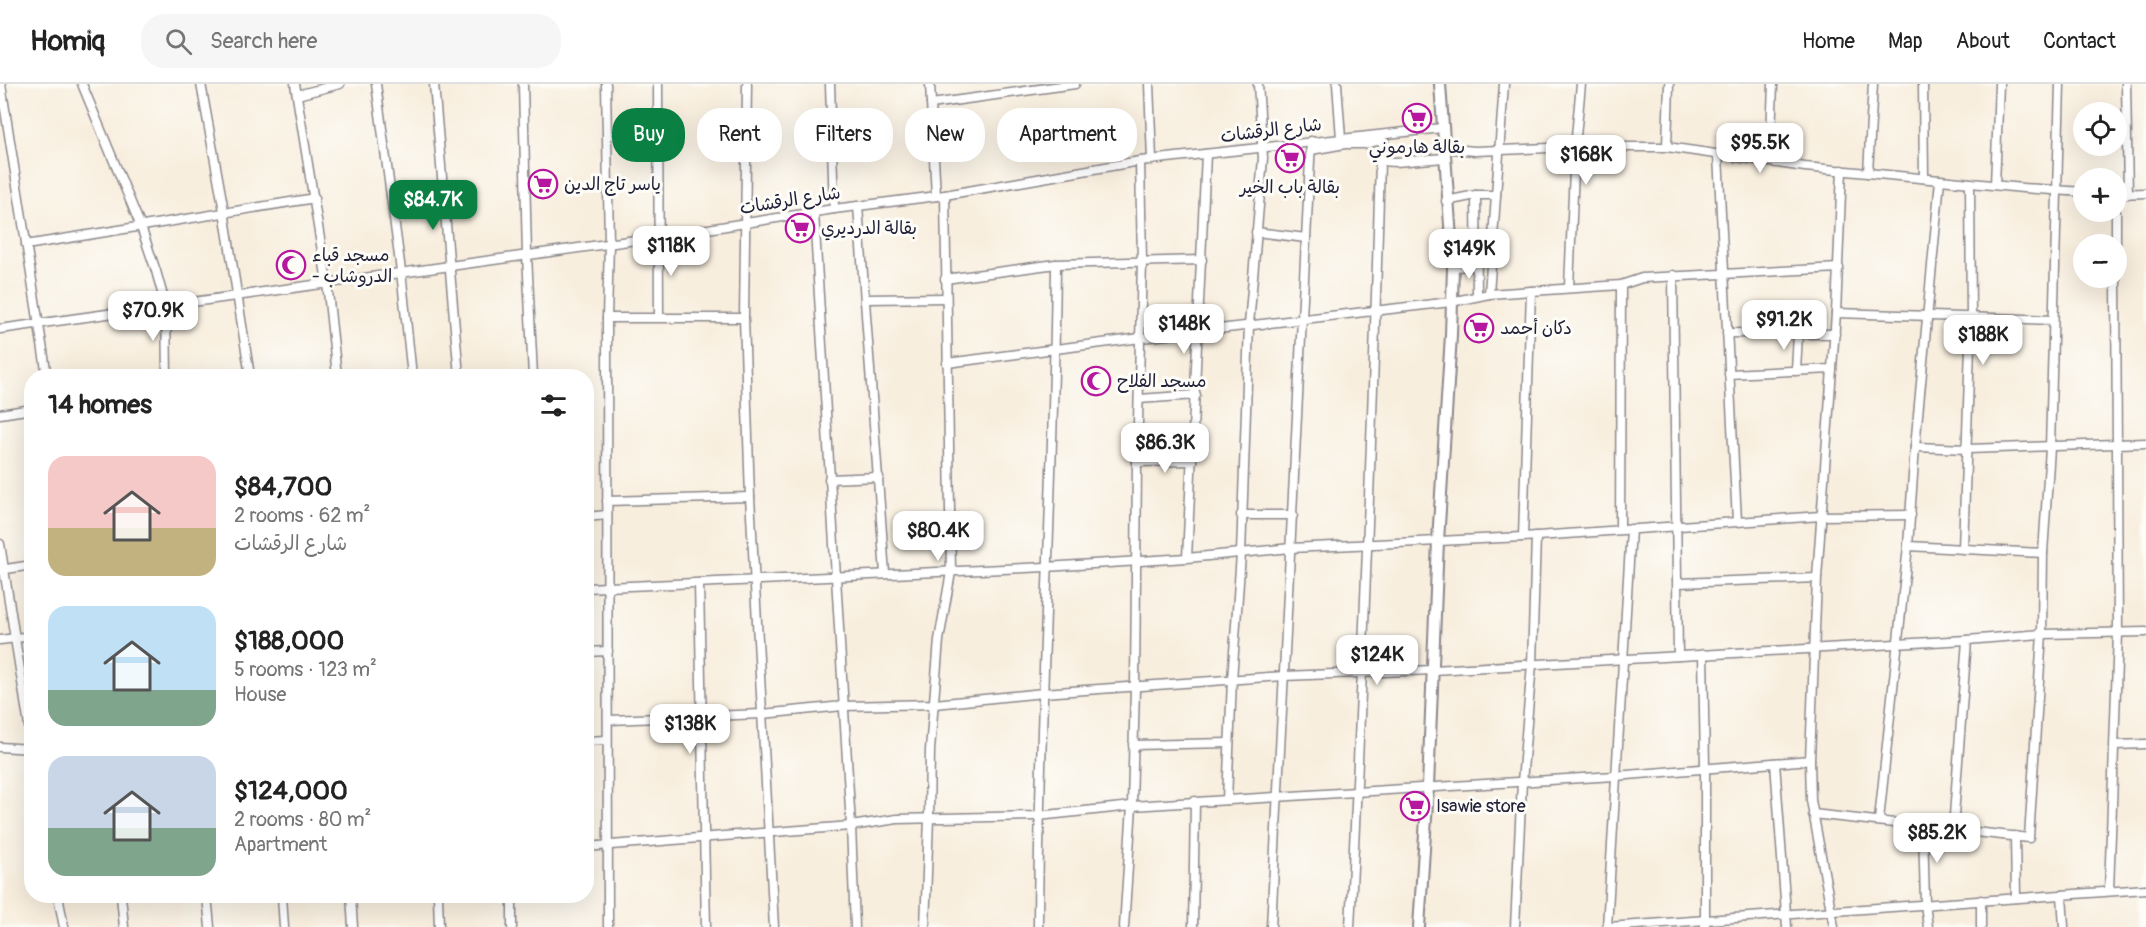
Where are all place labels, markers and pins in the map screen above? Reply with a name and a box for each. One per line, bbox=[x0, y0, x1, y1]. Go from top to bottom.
supermarket icon: بقالة هارموني bbox=[1401, 102, 1433, 134]
pin: $95.5K bbox=[1711, 123, 1809, 174]
pin: $168K bbox=[1544, 135, 1628, 186]
place label: بقالة هارموني bbox=[1369, 136, 1465, 163]
supermarket icon: بقالة باب الخير bbox=[1274, 142, 1306, 174]
supermarket icon: ياسر تاج الدين bbox=[527, 168, 559, 200]
place label: ياسر تاج الدين bbox=[564, 173, 661, 196]
place label: بقالة باب الخير bbox=[1238, 176, 1340, 199]
pin: $84.7K bbox=[384, 180, 482, 231]
supermarket icon: بقالة الدرديري bbox=[784, 212, 816, 244]
place label: بقالة الدرديري bbox=[821, 217, 917, 241]
pin: $118K bbox=[629, 226, 713, 277]
pin: $149K bbox=[1427, 229, 1511, 280]
place label: مسجد قباء - الدروشاب bbox=[312, 244, 392, 288]
mosque icon: مسجد قباء - الدروشاب bbox=[275, 249, 307, 281]
pin: $70.9K bbox=[104, 291, 202, 342]
pin: $91.2K bbox=[1735, 300, 1833, 351]
pin: $148K bbox=[1142, 304, 1226, 355]
supermarket icon: دكان أحمد bbox=[1463, 312, 1495, 344]
pin: $188K bbox=[1941, 315, 2025, 366]
place label: دكان أحمد bbox=[1500, 317, 1572, 340]
mosque icon: مسجد الفلاح bbox=[1080, 365, 1112, 397]
place label: مسجد الفلاح bbox=[1117, 370, 1207, 393]
pin: $86.3K bbox=[1116, 423, 1214, 474]
pin: $80.4K bbox=[889, 511, 987, 562]
pin: $124K bbox=[1335, 635, 1419, 686]
pin: $138K bbox=[648, 704, 732, 755]
supermarket icon: Isawie store bbox=[1399, 790, 1431, 822]
place label: Isawie store bbox=[1436, 795, 1526, 818]
pin: $85.2K bbox=[1888, 813, 1986, 864]

